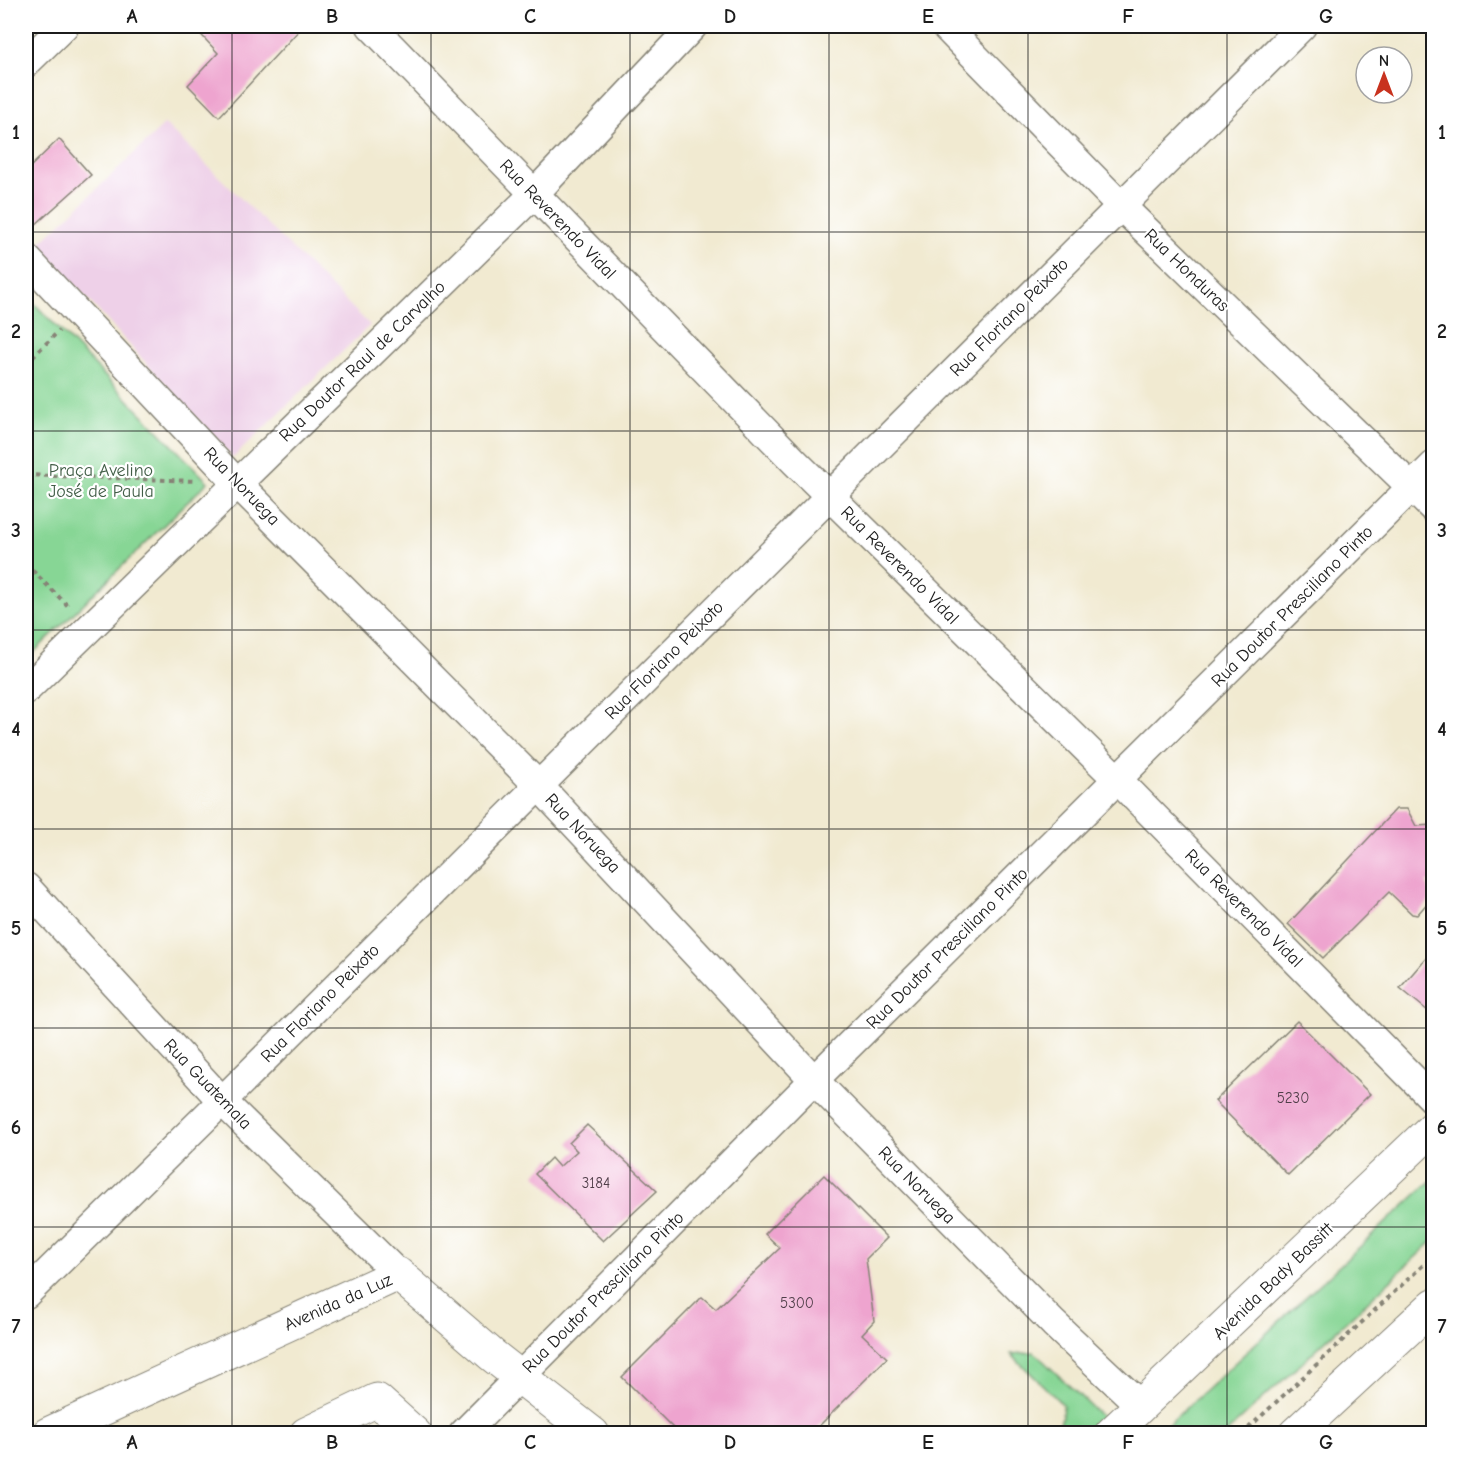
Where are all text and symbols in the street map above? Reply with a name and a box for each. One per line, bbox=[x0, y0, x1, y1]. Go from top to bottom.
text: A bbox=[126, 5, 138, 28]
text: B bbox=[326, 5, 338, 28]
text: C bbox=[524, 5, 536, 28]
text: D bbox=[724, 5, 736, 28]
text: E bbox=[922, 5, 934, 28]
text: F bbox=[1122, 5, 1134, 28]
text: G bbox=[1319, 5, 1333, 28]
north arrow bbox=[1354, 45, 1414, 105]
text: N bbox=[1379, 52, 1389, 70]
text: 1 bbox=[12, 121, 20, 144]
text: 1 bbox=[1438, 121, 1446, 144]
street label: Rua Reverendo Vidal bbox=[495, 155, 620, 284]
street label: Rua Honduras bbox=[1140, 225, 1234, 316]
street label: Rua Floriano Peixoto bbox=[946, 254, 1073, 381]
street label: Rua Doutor Raul de Carvalho bbox=[275, 276, 450, 446]
text: 2 bbox=[11, 320, 21, 343]
text: 2 bbox=[1437, 320, 1447, 343]
street label: Rua Noruega bbox=[199, 443, 284, 530]
park label: Praça Avelino José de Paula bbox=[48, 460, 154, 502]
street label: Rua Reverendo Vidal bbox=[836, 502, 963, 629]
text: 3 bbox=[11, 519, 21, 542]
text: 3 bbox=[1437, 519, 1447, 542]
street label: Rua Doutor Presciliano Pinto bbox=[1207, 521, 1377, 691]
street label: Rua Floriano Peixoto bbox=[601, 597, 728, 724]
text: 4 bbox=[11, 718, 21, 741]
text: 4 bbox=[1437, 718, 1447, 741]
street label: Rua Noruega bbox=[541, 789, 625, 877]
street label: Rua Reverendo Vidal bbox=[1180, 845, 1307, 972]
street label: Rua Doutor Presciliano Pinto bbox=[862, 863, 1032, 1033]
text: 5 bbox=[11, 917, 21, 940]
text: 5 bbox=[1437, 917, 1447, 940]
street label: Rua Floriano Peixoto bbox=[257, 940, 384, 1067]
street label: Rua Guatemala bbox=[159, 1035, 256, 1134]
house number: 5230 bbox=[1277, 1089, 1309, 1107]
text: 6 bbox=[11, 1116, 21, 1139]
text: 6 bbox=[1437, 1116, 1447, 1139]
street label: Rua Noruega bbox=[874, 1142, 960, 1228]
house number: 3184 bbox=[582, 1174, 610, 1192]
street label: Rua Doutor Presciliano Pinto bbox=[518, 1207, 688, 1377]
street label: Avenida Bady Bassitt bbox=[1209, 1218, 1339, 1344]
street label: Avenida da Luz bbox=[281, 1269, 396, 1336]
house number: 5300 bbox=[780, 1294, 814, 1312]
text: 7 bbox=[12, 1315, 21, 1338]
text: 7 bbox=[1438, 1315, 1447, 1338]
text: A bbox=[126, 1431, 138, 1454]
text: B bbox=[326, 1431, 338, 1454]
text: C bbox=[524, 1431, 536, 1454]
text: D bbox=[724, 1431, 736, 1454]
text: E bbox=[922, 1431, 934, 1454]
text: F bbox=[1122, 1431, 1134, 1454]
text: G bbox=[1319, 1431, 1333, 1454]

